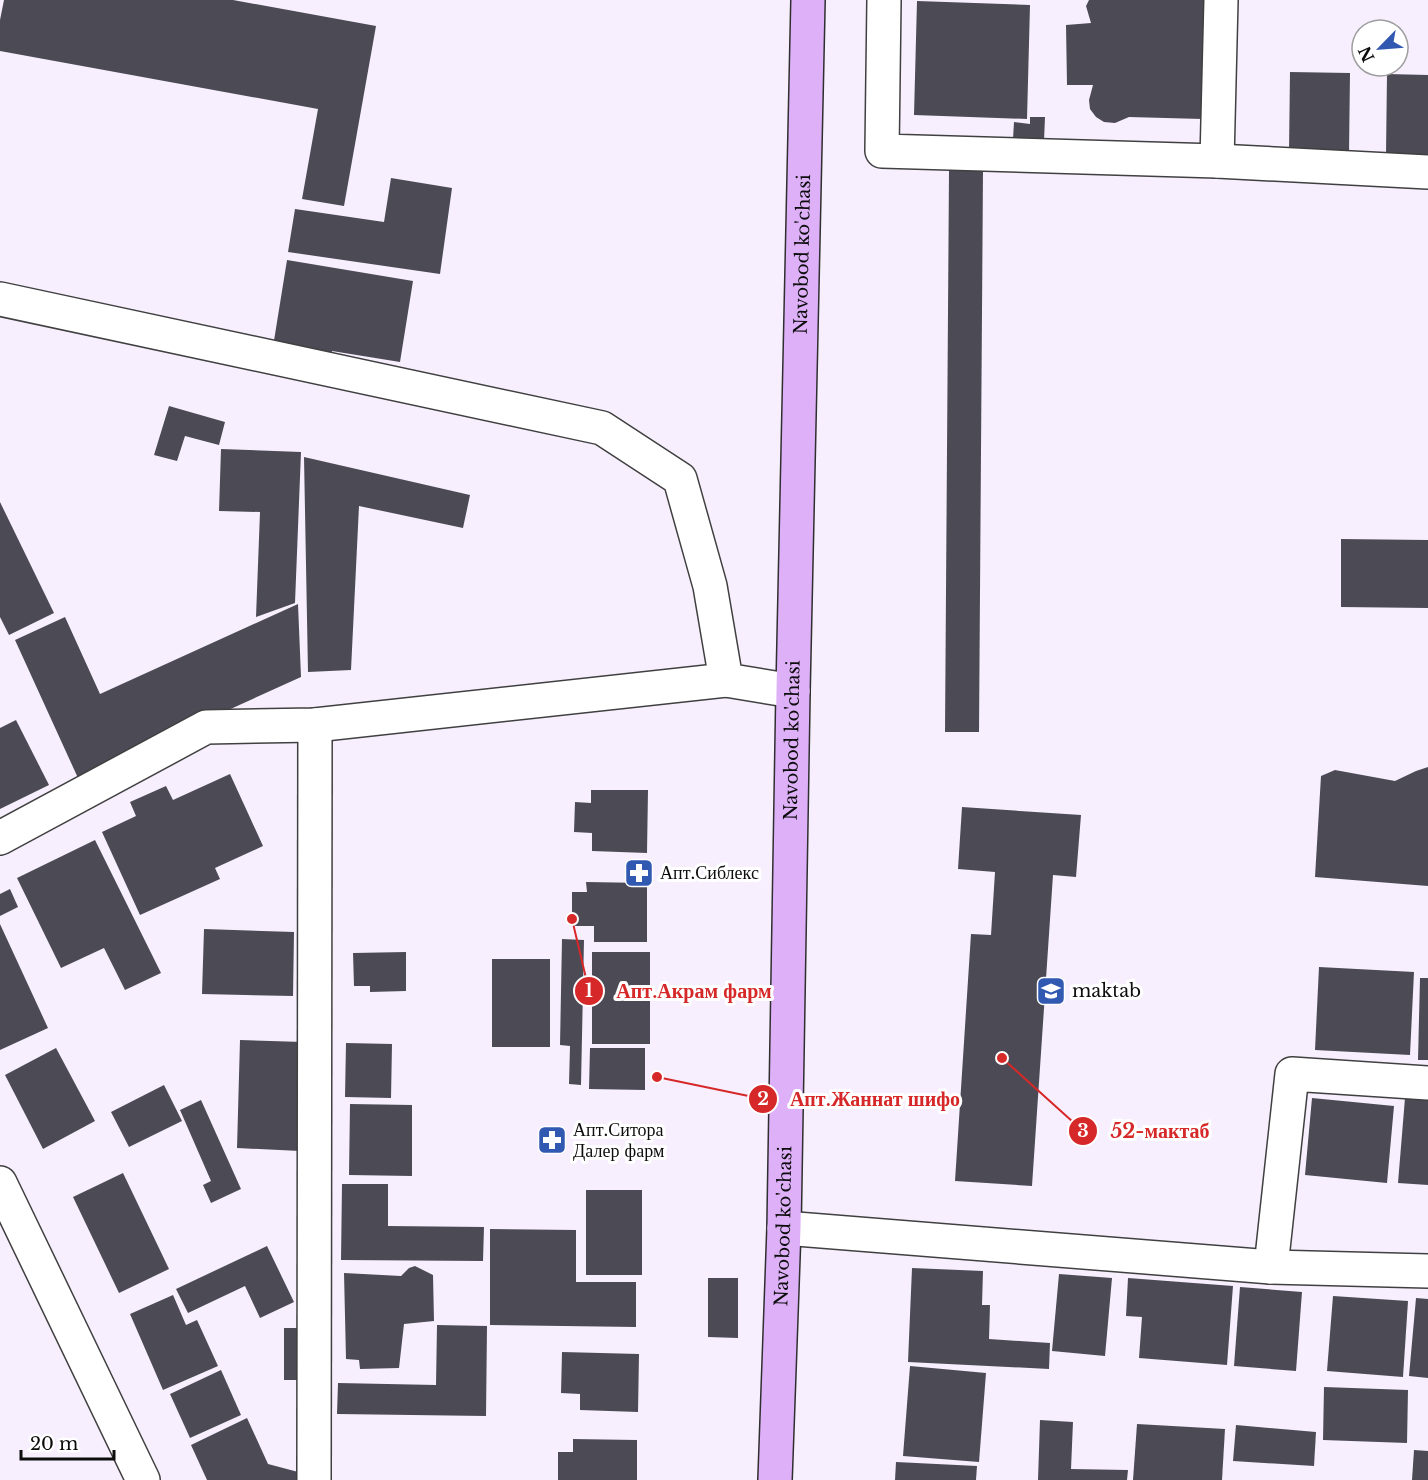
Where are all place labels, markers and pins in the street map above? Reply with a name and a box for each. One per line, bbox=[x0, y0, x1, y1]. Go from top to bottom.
pharmacy icon: Апт.Сиблекс bbox=[623, 857, 655, 889]
place label: Апт.Сиблекс bbox=[660, 862, 759, 884]
callout: Апт.Акрам фарм bbox=[574, 972, 783, 1010]
school or university icon: maktab bbox=[1035, 975, 1067, 1007]
place label: maktab bbox=[1072, 980, 1141, 1002]
callout: Апт.Жаннат шифо bbox=[748, 1080, 972, 1118]
callout: 52-мактаб bbox=[1068, 1112, 1221, 1150]
place label: Апт.Ситора Далер фарм bbox=[573, 1119, 664, 1162]
pharmacy icon: Апт.Ситора Далер фарм bbox=[536, 1124, 568, 1156]

